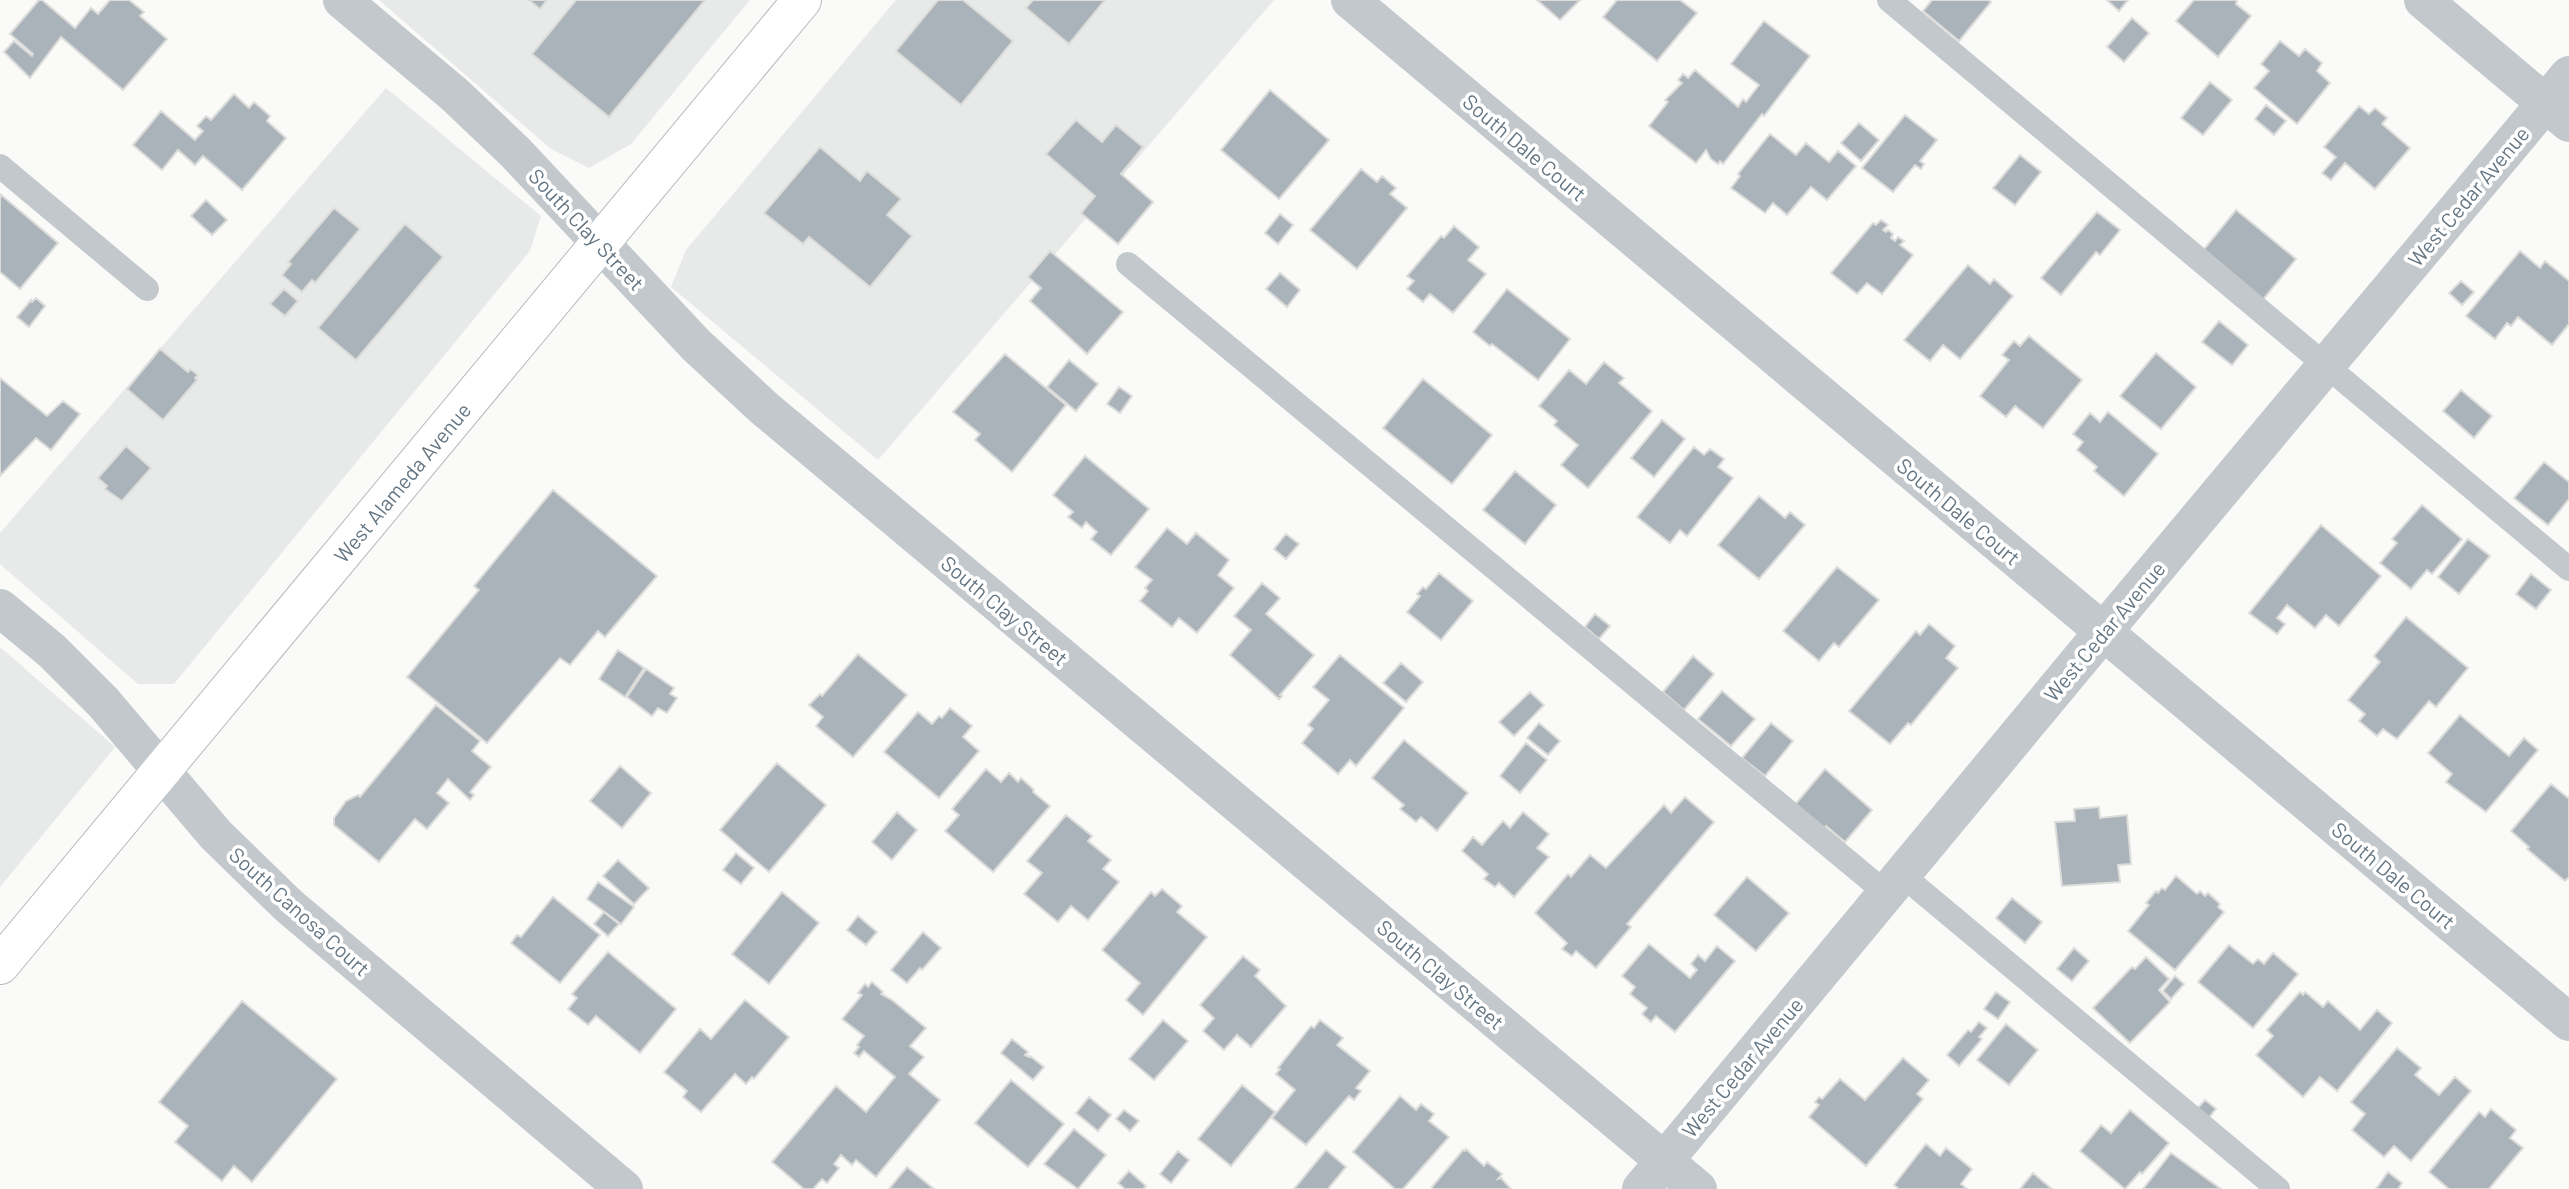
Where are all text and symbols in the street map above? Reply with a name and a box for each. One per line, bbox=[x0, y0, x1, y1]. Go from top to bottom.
street label: South Dale Court bbox=[1458, 88, 1592, 206]
street label: West Cedar Avenue bbox=[2402, 121, 2534, 271]
street label: South Clay Street bbox=[524, 163, 650, 295]
street label: West Alameda Avenue bbox=[328, 397, 475, 567]
street label: South Dale Court bbox=[1892, 452, 2026, 570]
street label: South Clay Street bbox=[937, 550, 1073, 670]
street label: West Cedar Avenue bbox=[2038, 556, 2170, 706]
street label: South Dale Court bbox=[2327, 816, 2461, 934]
street label: South Canosa Court bbox=[225, 841, 375, 981]
street label: South Clay Street bbox=[1373, 914, 1509, 1034]
street label: West Cedar Avenue bbox=[1676, 992, 1808, 1142]

